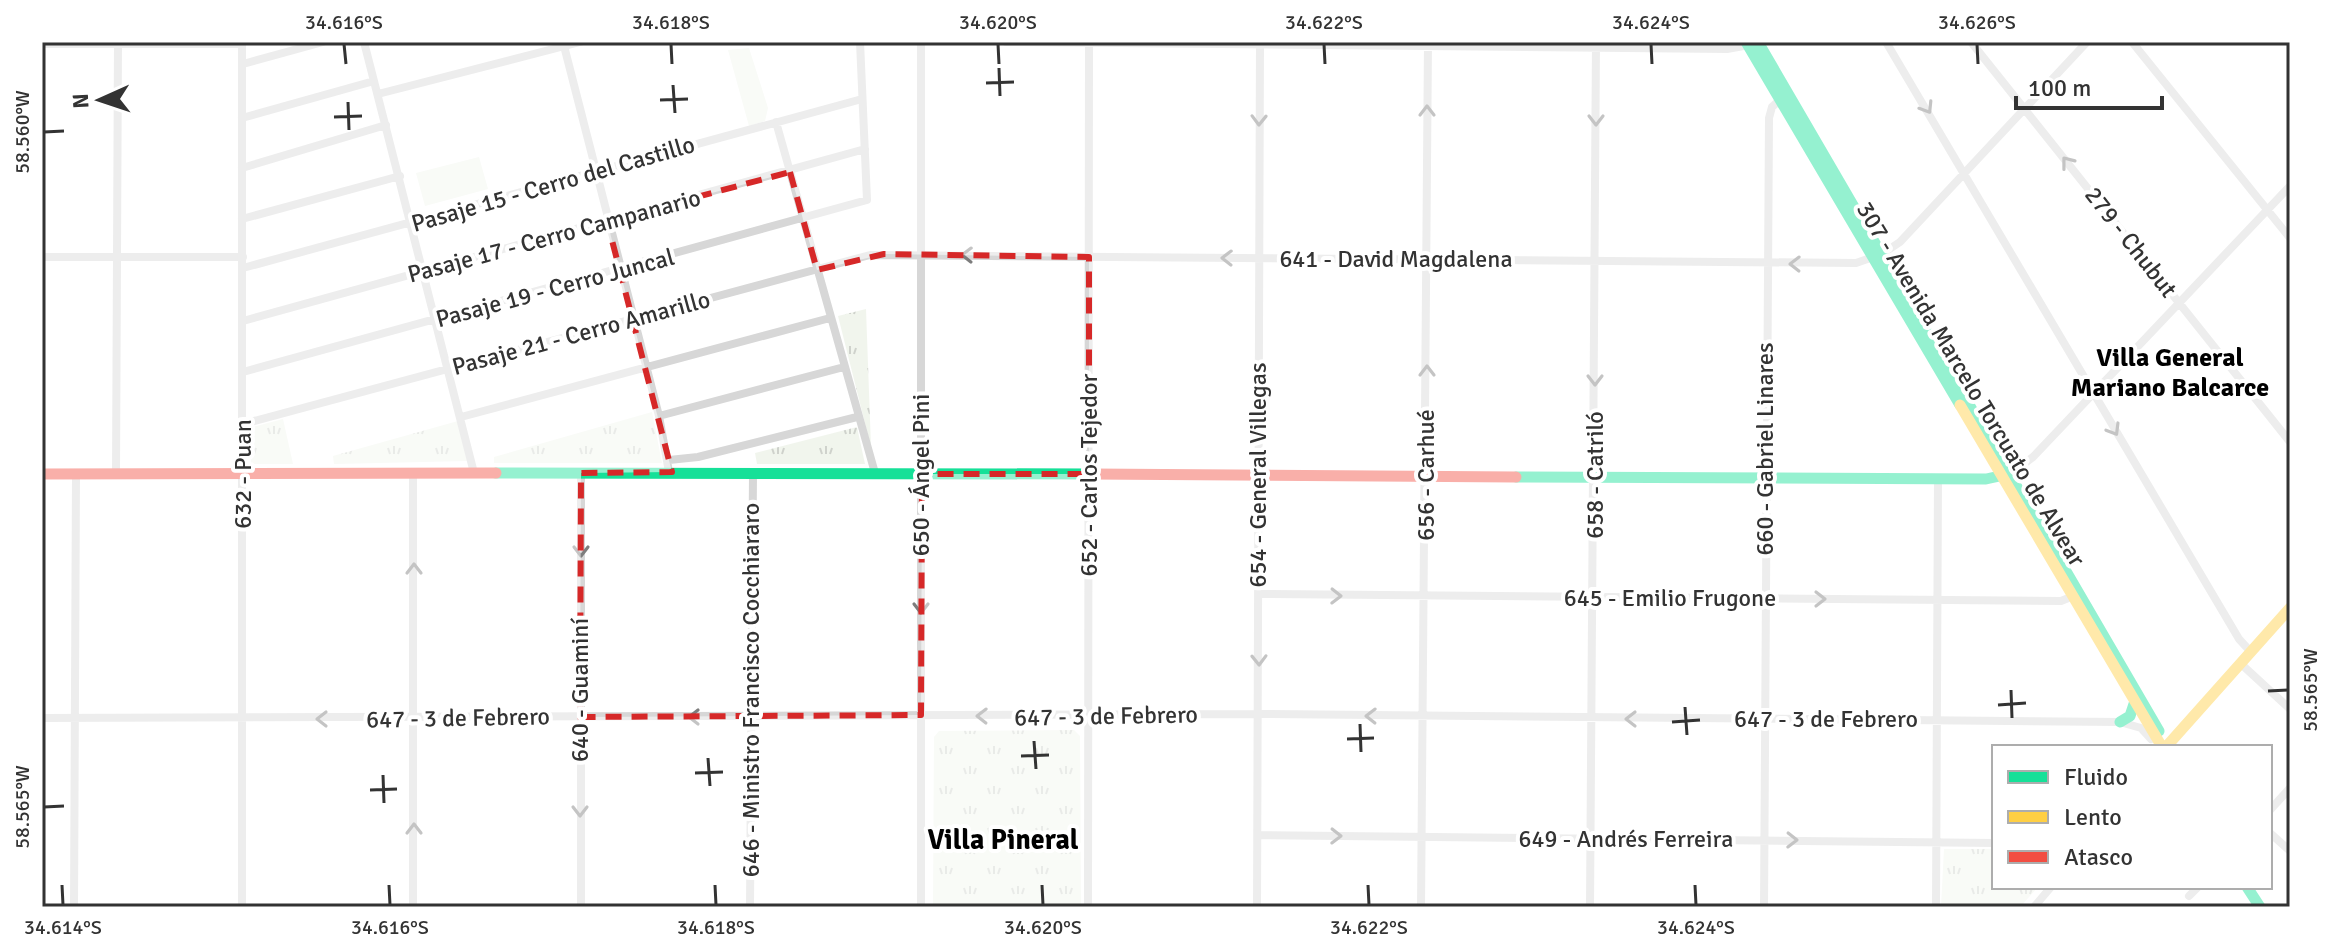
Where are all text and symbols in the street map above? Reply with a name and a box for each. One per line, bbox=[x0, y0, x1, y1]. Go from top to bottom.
text: 34.616°S bbox=[305, 10, 383, 35]
text: 34.618°S bbox=[632, 10, 710, 35]
text: 34.620°S bbox=[959, 10, 1037, 35]
text: 34.622°S bbox=[1285, 10, 1363, 35]
text: 34.624°S bbox=[1612, 10, 1690, 35]
text: 34.626°S bbox=[1938, 10, 2016, 35]
north arrow bbox=[60, 60, 140, 140]
scale bar bbox=[2016, 60, 2162, 110]
text: 100 m bbox=[2028, 73, 2091, 103]
text: 58.560°W bbox=[10, 90, 35, 174]
text: N bbox=[67, 93, 94, 109]
one-way arrow bbox=[1917, 100, 1932, 114]
one-way arrow bbox=[1419, 104, 1436, 117]
one-way arrow bbox=[1250, 114, 1268, 127]
one-way arrow bbox=[1587, 114, 1605, 127]
street label: Pasaje 15 - Cerro del Castillo bbox=[408, 129, 698, 239]
one-way arrow bbox=[2063, 156, 2077, 171]
street label: 279 - Chubut bbox=[2078, 180, 2184, 304]
street label: Pasaje 17 - Cerro Campanario bbox=[404, 182, 704, 290]
street label: 307 - Avenida Marcelo Torcuato de Alvear bbox=[1850, 196, 2092, 572]
street label: Pasaje 19 - Cerro Juncal bbox=[432, 242, 678, 334]
street label: 641 - David Magdalena bbox=[1279, 244, 1513, 274]
one-way arrow bbox=[960, 246, 973, 264]
one-way arrow bbox=[1220, 249, 1233, 267]
one-way arrow bbox=[1788, 255, 1801, 273]
street label: Pasaje 21 - Cerro Amarillo bbox=[449, 284, 713, 382]
district label: Villa General Mariano Balcarce bbox=[2071, 342, 2269, 404]
street label: 660 - Gabriel Linares bbox=[1750, 343, 1780, 555]
street label: 654 - General Villegas bbox=[1243, 363, 1273, 587]
one-way arrow bbox=[1418, 364, 1436, 377]
street label: 652 - Carlos Tejedor bbox=[1074, 373, 1104, 576]
one-way arrow bbox=[1586, 374, 1604, 387]
street label: 650 - Ángel Pini bbox=[906, 394, 936, 556]
street label: 656 - Carhué bbox=[1411, 409, 1441, 541]
street label: 658 - Catriló bbox=[1580, 411, 1610, 539]
street label: 632 - Puan bbox=[228, 419, 258, 529]
one-way arrow bbox=[2105, 421, 2120, 436]
street label: 646 - Ministro Francisco Cocchiararo bbox=[736, 503, 766, 877]
one-way arrow bbox=[572, 545, 590, 558]
one-way arrow bbox=[405, 562, 423, 575]
street label: 645 - Emilio Frugone bbox=[1564, 583, 1776, 613]
one-way arrow bbox=[1330, 587, 1343, 604]
one-way arrow bbox=[1814, 590, 1827, 608]
one-way arrow bbox=[912, 602, 930, 615]
street label: 640 - Guaminí bbox=[565, 618, 595, 762]
text: 58.565°W bbox=[2298, 648, 2323, 732]
one-way arrow bbox=[1250, 654, 1268, 667]
street label: 647 - 3 de Febrero bbox=[1014, 699, 1198, 733]
street label: 647 - 3 de Febrero bbox=[366, 701, 550, 735]
street label: 647 - 3 de Febrero bbox=[1734, 704, 1918, 734]
one-way arrow bbox=[687, 708, 700, 726]
one-way arrow bbox=[975, 708, 988, 725]
one-way arrow bbox=[1364, 708, 1377, 725]
one-way arrow bbox=[315, 710, 328, 728]
one-way arrow bbox=[1624, 710, 1637, 728]
legend bbox=[1992, 745, 2272, 889]
text: Fluido bbox=[2064, 762, 2128, 792]
text: 58.565°W bbox=[10, 765, 35, 849]
text: Lento bbox=[2064, 802, 2122, 832]
one-way arrow bbox=[571, 805, 589, 818]
one-way arrow bbox=[405, 822, 423, 835]
district label: Villa Pineral bbox=[927, 823, 1079, 857]
street label: 649 - Andrés Ferreira bbox=[1519, 824, 1733, 854]
one-way arrow bbox=[1330, 827, 1343, 845]
one-way arrow bbox=[1786, 831, 1799, 849]
text: Atasco bbox=[2064, 842, 2133, 872]
text: 34.614°S bbox=[24, 915, 102, 940]
text: 34.616°S bbox=[351, 915, 429, 940]
text: 34.618°S bbox=[677, 915, 755, 940]
text: 34.620°S bbox=[1004, 915, 1082, 940]
text: 34.622°S bbox=[1330, 915, 1408, 940]
text: 34.624°S bbox=[1657, 915, 1735, 940]

